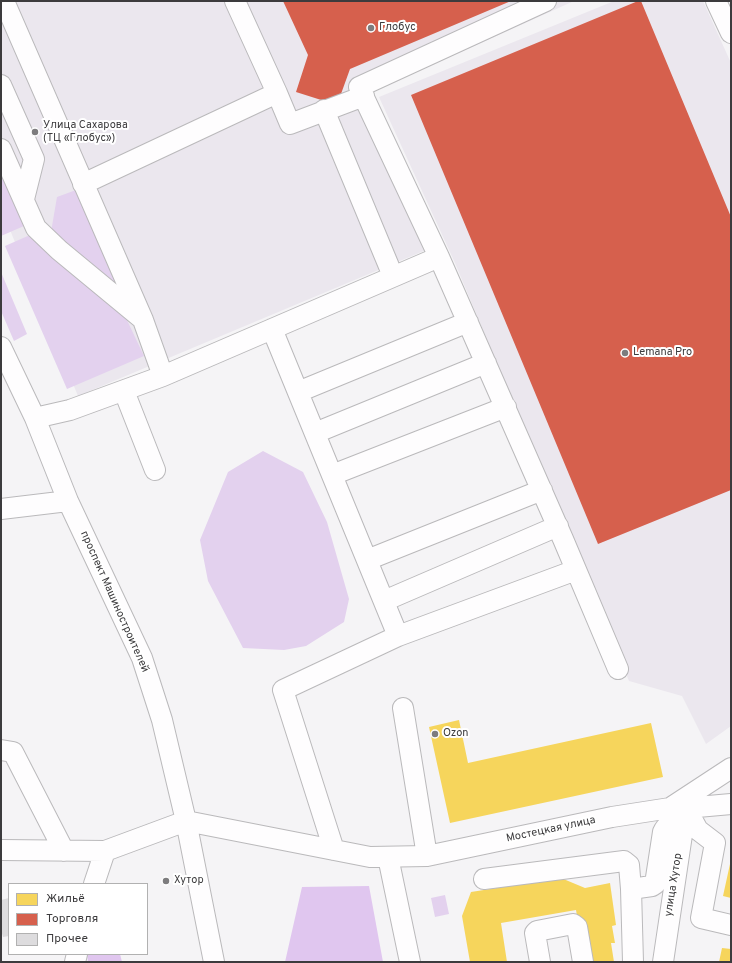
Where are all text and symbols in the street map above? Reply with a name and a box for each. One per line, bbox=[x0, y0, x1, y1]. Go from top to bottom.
place label: Глобус bbox=[379, 21, 416, 35]
marker: Глобус bbox=[366, 23, 376, 33]
place label: Улица Сахарова (ТЦ «Глобус») bbox=[43, 119, 128, 145]
marker: Улица Сахарова (ТЦ «Глобус») bbox=[30, 127, 40, 137]
place label: Lemana Pro bbox=[633, 346, 692, 360]
marker: Lemana Pro bbox=[620, 348, 630, 358]
street label: проспект Машиностроителей bbox=[77, 529, 151, 675]
place label: Ozon bbox=[443, 727, 469, 741]
marker: Ozon bbox=[430, 729, 440, 739]
street label: Мостецкая улица bbox=[505, 814, 597, 846]
street label: улица Хутор bbox=[662, 852, 686, 918]
place label: Хутор bbox=[174, 874, 204, 888]
marker: Хутор bbox=[161, 876, 171, 886]
legend bbox=[8, 883, 148, 955]
text: Жильё bbox=[46, 891, 85, 907]
text: Торговля bbox=[46, 911, 98, 927]
text: Прочее bbox=[46, 931, 88, 947]

